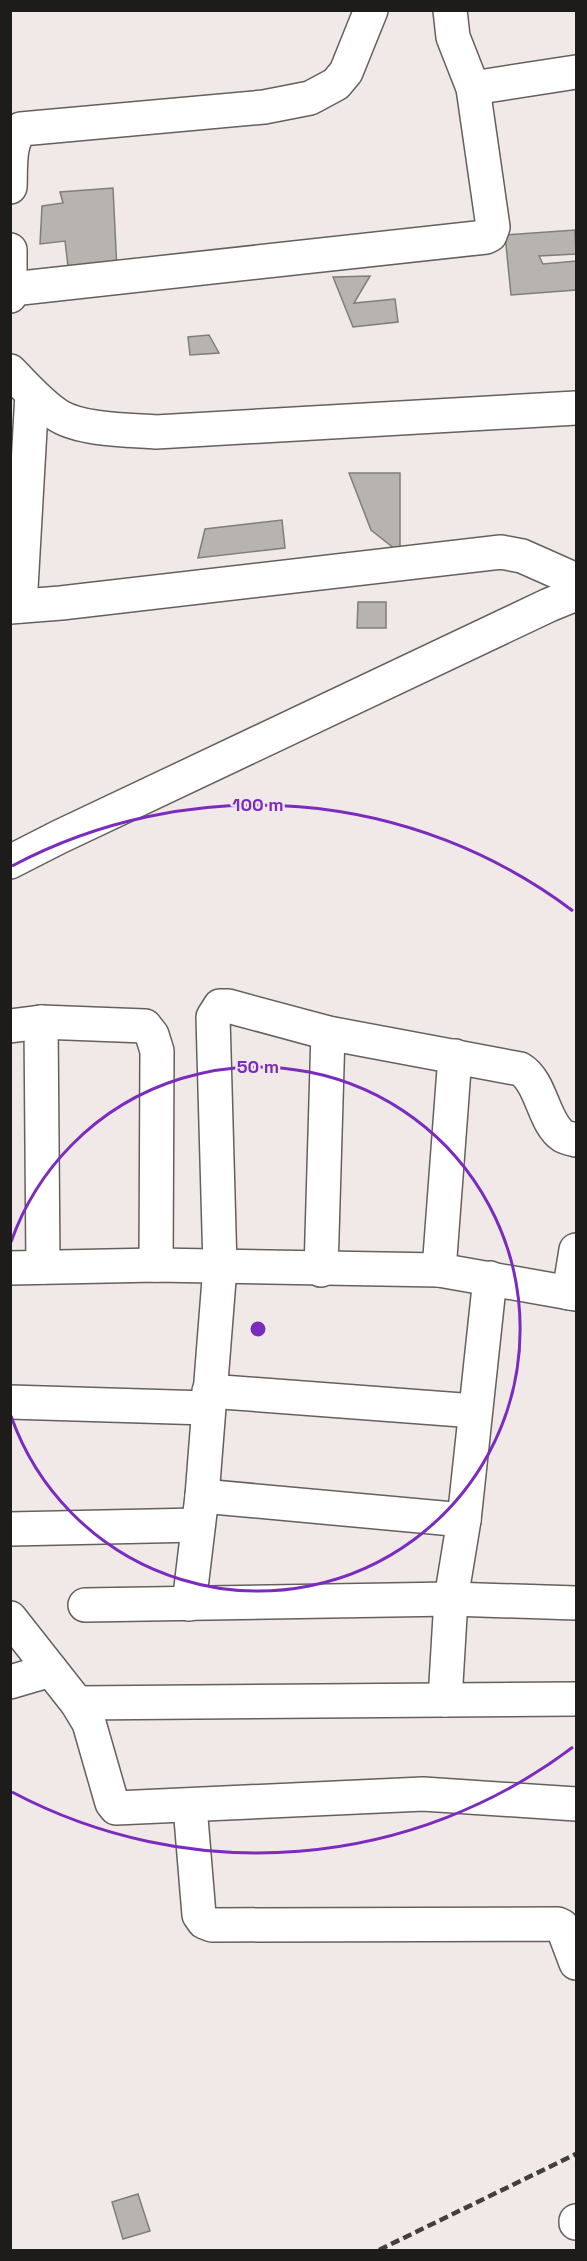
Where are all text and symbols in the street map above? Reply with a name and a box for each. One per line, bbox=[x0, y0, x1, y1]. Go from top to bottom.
text: 100 m bbox=[232, 793, 284, 816]
text: 50 m bbox=[237, 1055, 279, 1078]
centre of rings bbox=[248, 1319, 268, 1339]

